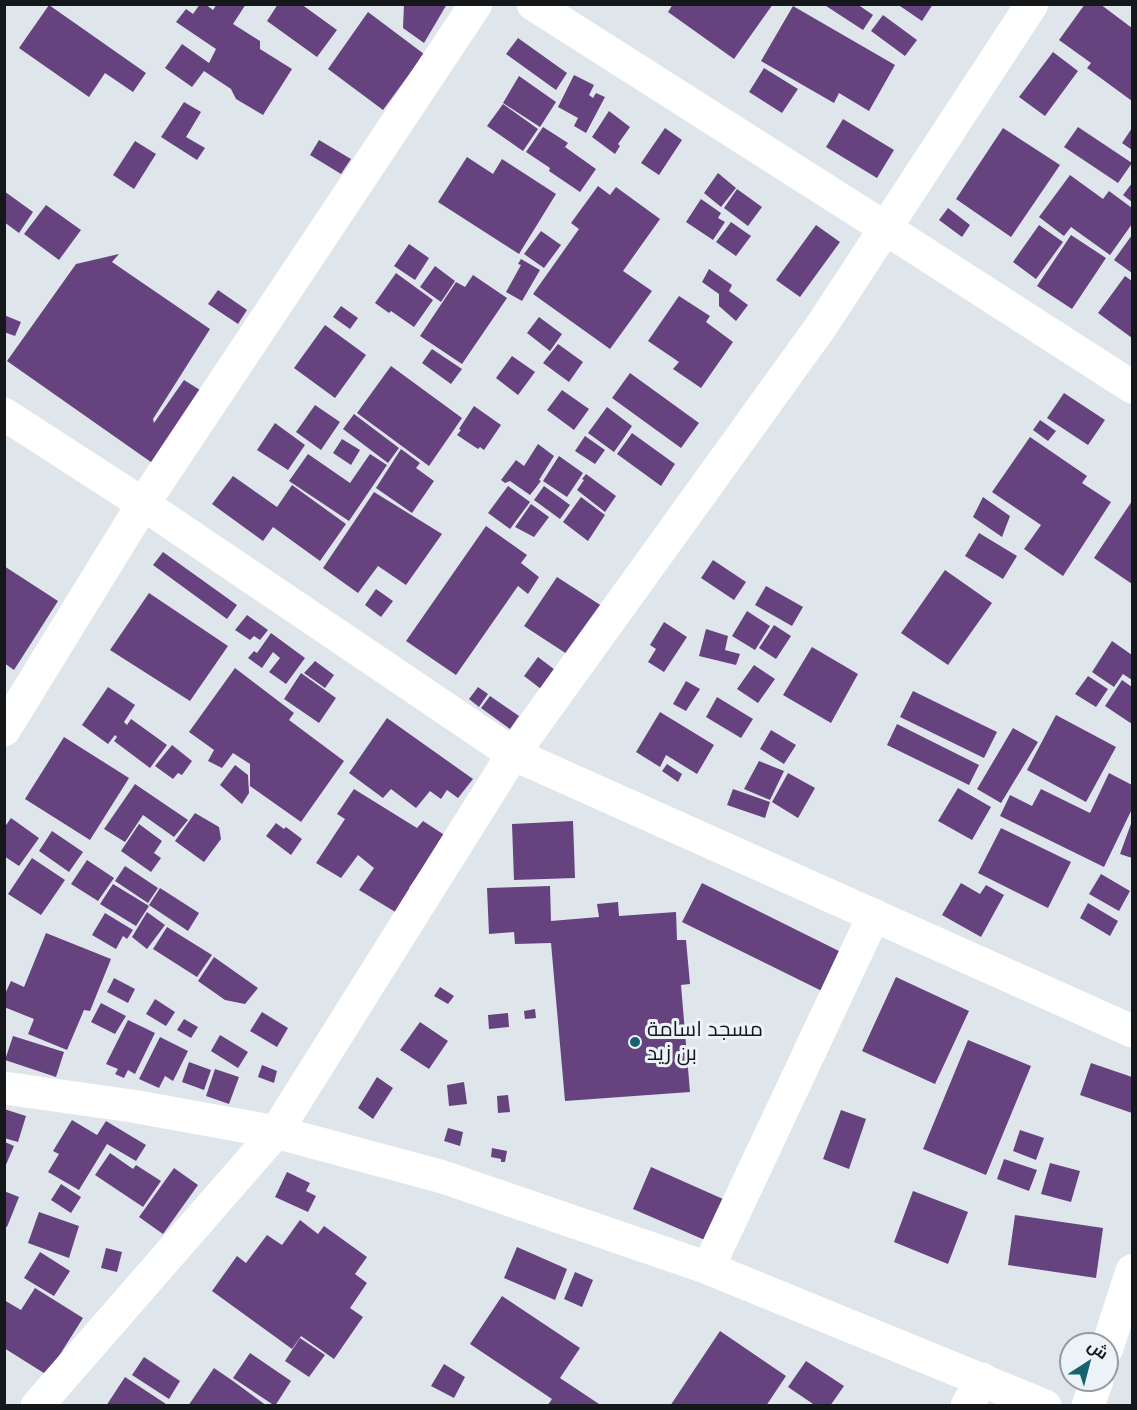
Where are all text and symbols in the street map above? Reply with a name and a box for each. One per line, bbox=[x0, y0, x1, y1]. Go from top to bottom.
place label: مسجد اسامة بن زيد bbox=[647, 1017, 763, 1067]
marker: مسجد اسامة بن زيد bbox=[628, 1035, 642, 1049]
north arrow bbox=[1059, 1332, 1119, 1392]
text: ش bbox=[1084, 1335, 1113, 1363]

